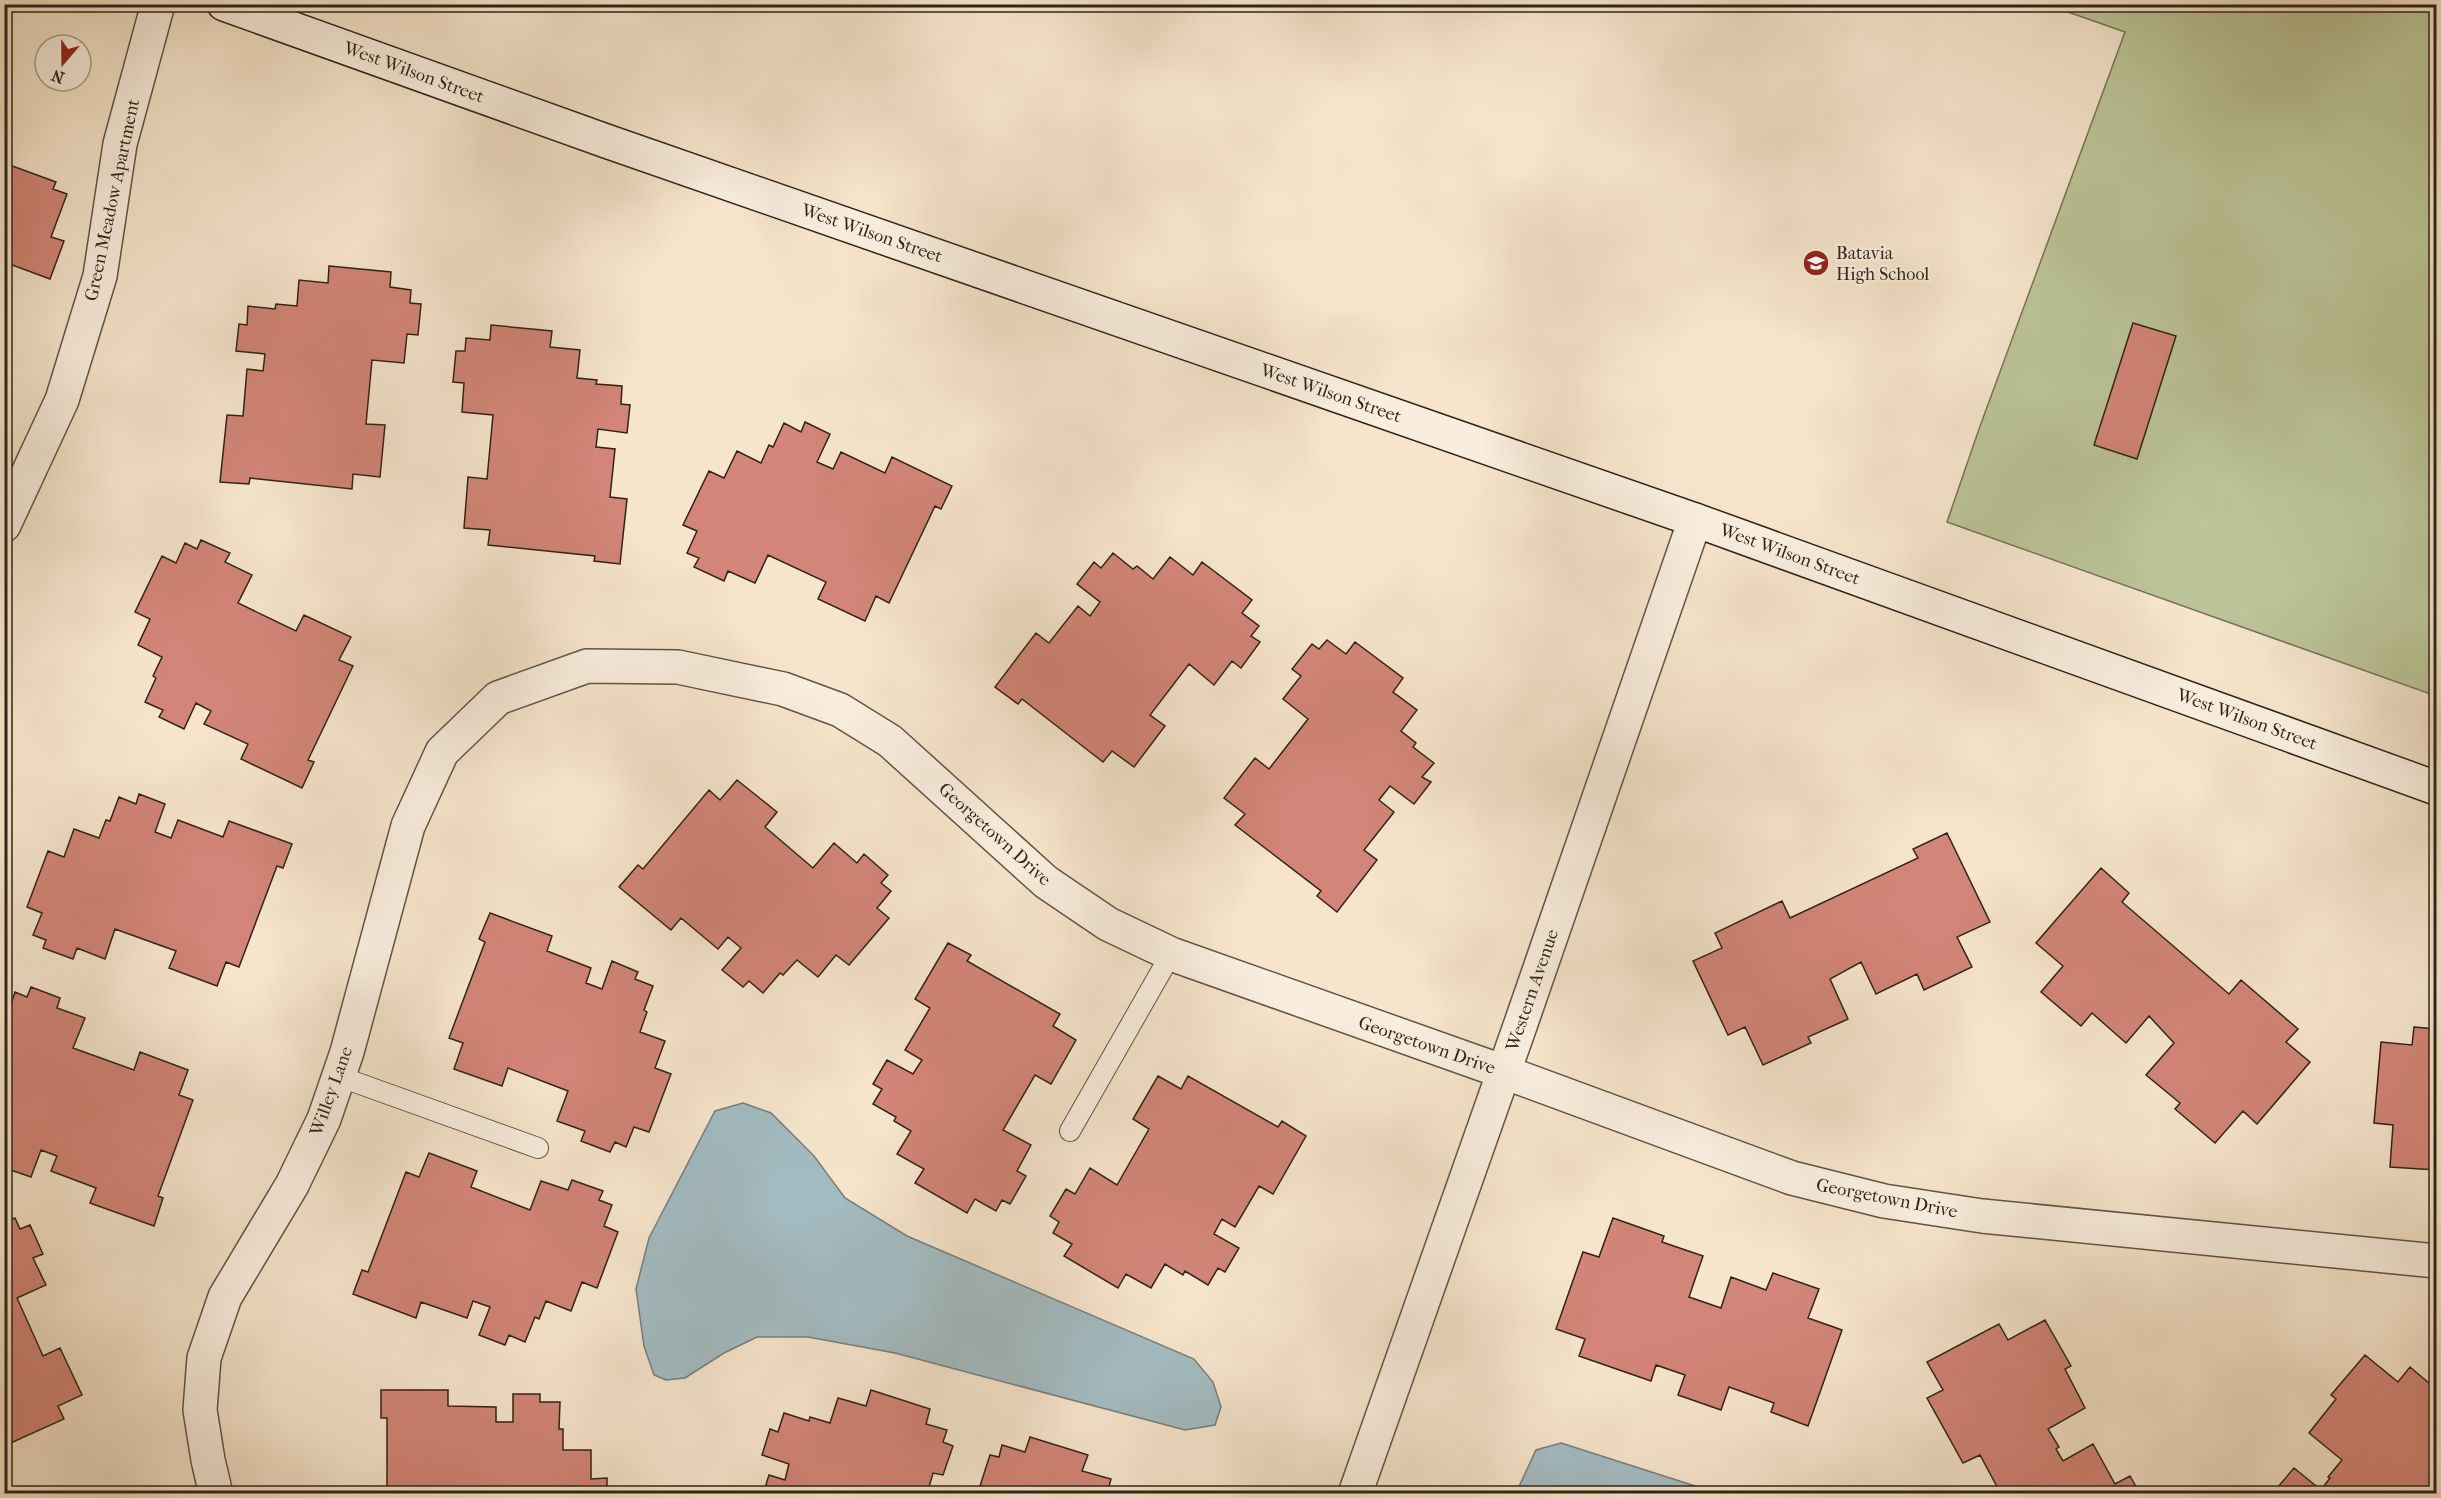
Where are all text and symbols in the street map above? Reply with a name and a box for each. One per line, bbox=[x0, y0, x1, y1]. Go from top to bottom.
north arrow bbox=[33, 33, 93, 93]
street label: West Wilson Street bbox=[340, 37, 487, 108]
text: N bbox=[48, 65, 67, 88]
street label: Green Meadow Apartment bbox=[81, 97, 144, 303]
street label: West Wilson Street bbox=[798, 199, 946, 268]
place label: Batavia High School bbox=[1836, 243, 1929, 285]
school or university icon: Batavia High School bbox=[1801, 248, 1831, 278]
street label: West Wilson Street bbox=[1257, 359, 1405, 428]
street label: West Wilson Street bbox=[1716, 519, 1863, 590]
street label: West Wilson Street bbox=[2173, 684, 2320, 755]
street label: Georgetown Drive bbox=[934, 779, 1055, 890]
street label: Western Avenue bbox=[1501, 926, 1563, 1055]
street label: Georgetown Drive bbox=[1356, 1012, 1498, 1079]
street label: Willey Lane bbox=[305, 1044, 357, 1140]
street label: Georgetown Drive bbox=[1814, 1174, 1960, 1223]

